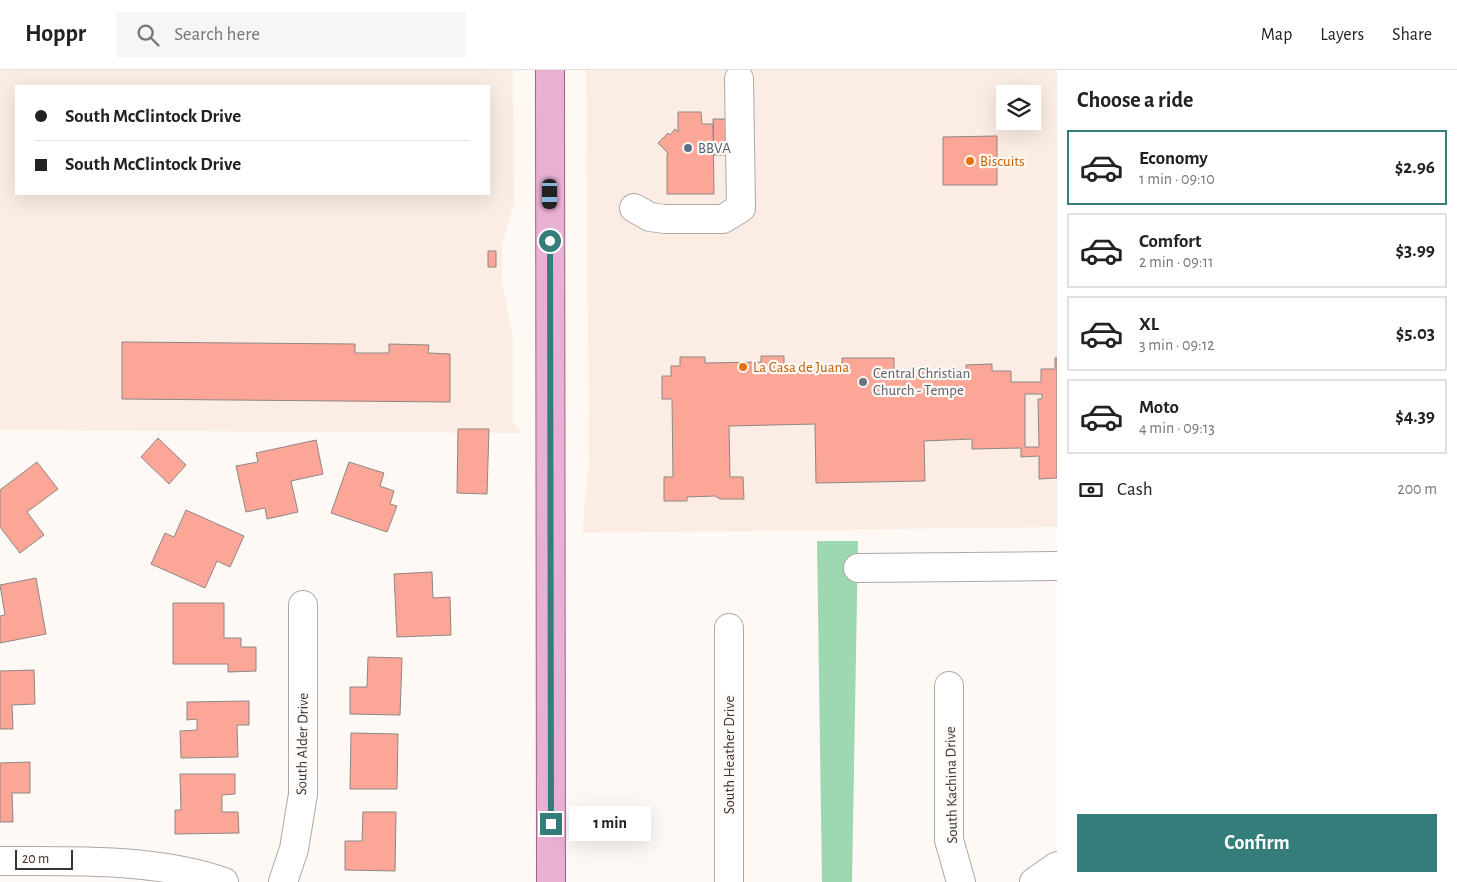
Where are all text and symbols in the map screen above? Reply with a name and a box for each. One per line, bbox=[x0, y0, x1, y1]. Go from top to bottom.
search box bbox=[116, 12, 466, 57]
icon: search bbox=[134, 21, 162, 49]
text: Hoppr bbox=[25, 22, 86, 46]
text: Search here bbox=[174, 25, 260, 44]
text: Map bbox=[1261, 26, 1292, 44]
text: Layers bbox=[1320, 26, 1364, 44]
text: Share bbox=[1392, 26, 1432, 44]
map controls bbox=[996, 85, 1041, 130]
button: layers bbox=[996, 85, 1041, 130]
text: Choose a ride bbox=[1077, 89, 1193, 111]
text: South McClintock Drive bbox=[65, 107, 241, 126]
place label: BBVA bbox=[698, 141, 731, 156]
marker: BBVA bbox=[682, 142, 694, 154]
icon: car bbox=[1079, 145, 1124, 190]
text: Economy bbox=[1139, 149, 1208, 168]
place label: Biscuits bbox=[980, 154, 1025, 169]
text: South McClintock Drive bbox=[65, 155, 241, 174]
marker: Biscuits bbox=[964, 155, 976, 167]
text: $2.96 bbox=[1395, 158, 1435, 177]
text: 1 min · 09:10 bbox=[1139, 171, 1215, 187]
car bbox=[542, 179, 557, 209]
icon: car bbox=[1079, 228, 1124, 273]
route start bbox=[539, 230, 561, 252]
text: Comfort bbox=[1139, 232, 1201, 251]
text: $3.99 bbox=[1396, 241, 1435, 260]
text: 2 min · 09:11 bbox=[1139, 254, 1213, 270]
icon: car bbox=[1079, 311, 1124, 356]
text: XL bbox=[1139, 315, 1159, 334]
text: $5.03 bbox=[1396, 324, 1435, 343]
text: 3 min · 09:12 bbox=[1139, 337, 1215, 353]
place label: La Casa de Juana bbox=[753, 360, 849, 375]
marker: La Casa de Juana bbox=[737, 361, 749, 373]
place label: Central Christian Church - Tempe bbox=[873, 366, 970, 398]
marker: Central Christian Church - Tempe bbox=[857, 376, 869, 388]
icon: car bbox=[1079, 394, 1124, 439]
text: Moto bbox=[1139, 398, 1179, 417]
text: $4.39 bbox=[1395, 407, 1435, 426]
text: 4 min · 09:13 bbox=[1139, 420, 1215, 436]
icon: cash bbox=[1077, 476, 1105, 504]
text: Cash bbox=[1117, 480, 1153, 499]
text: 200 m bbox=[1397, 481, 1437, 497]
street label: South Alder Drive bbox=[294, 693, 311, 795]
street label: South Heather Drive bbox=[722, 696, 737, 814]
street label: South Kachina Drive bbox=[943, 726, 960, 844]
callout: 1 min bbox=[568, 806, 651, 842]
route end bbox=[540, 813, 562, 835]
button: Confirm bbox=[1077, 814, 1437, 872]
text: 1 min bbox=[593, 815, 627, 831]
scale bar bbox=[15, 847, 72, 870]
text: 20 m bbox=[22, 852, 49, 866]

